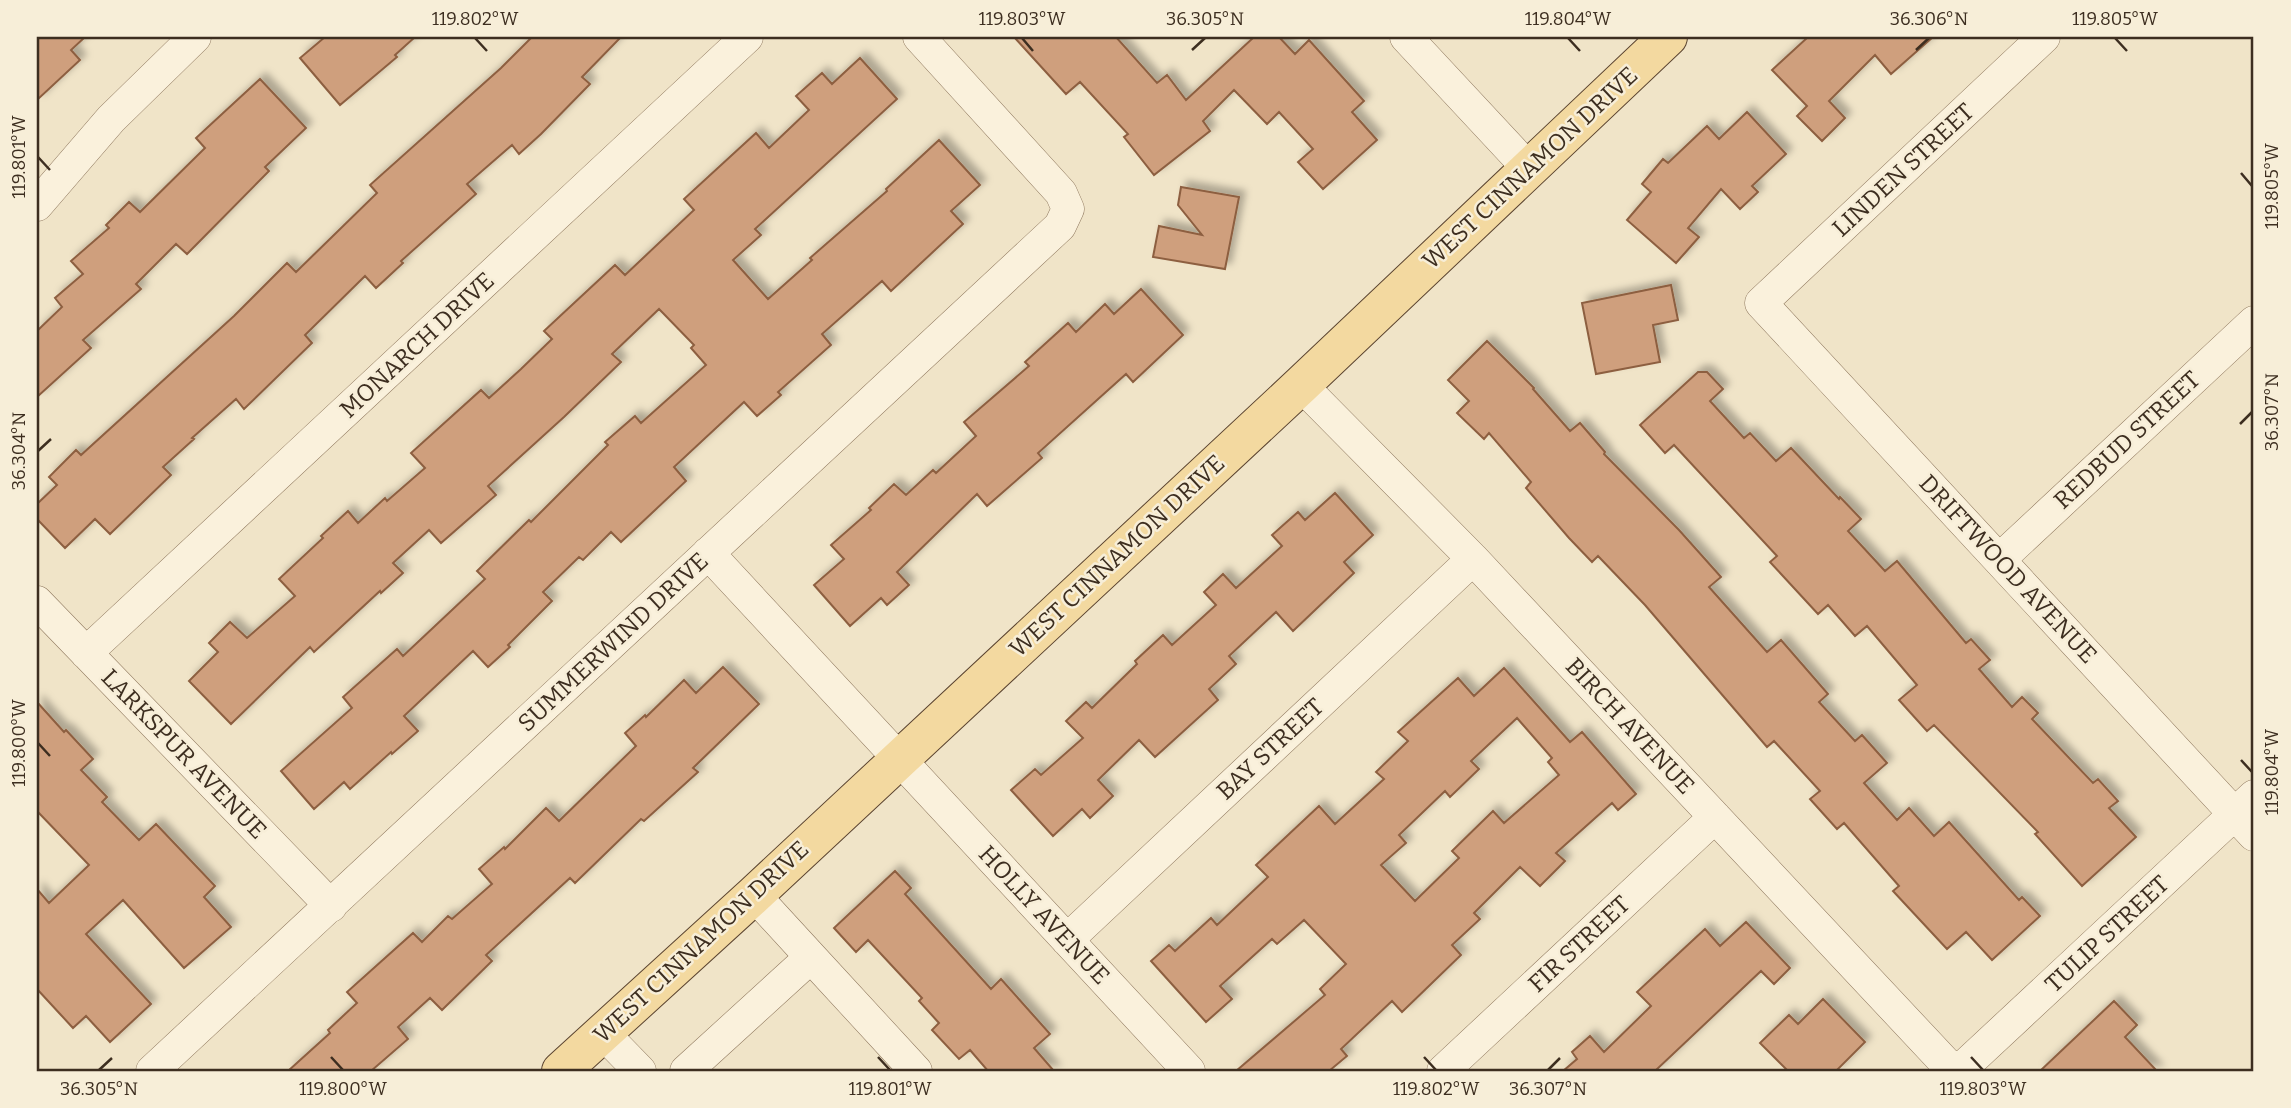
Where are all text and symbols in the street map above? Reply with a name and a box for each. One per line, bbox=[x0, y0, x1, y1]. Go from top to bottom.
text: 119.802°W bbox=[432, 8, 519, 30]
text: 119.803°W bbox=[978, 8, 1066, 30]
text: 36.305°N bbox=[1166, 8, 1244, 30]
text: 119.804°W bbox=[1525, 8, 1612, 30]
text: 36.306°N bbox=[1890, 8, 1968, 30]
text: 119.805°W bbox=[2072, 8, 2159, 30]
street label: WEST CINNAMON DRIVE bbox=[1417, 61, 1643, 275]
street label: LINDEN STREET bbox=[1827, 98, 1979, 242]
text: 119.801°W bbox=[8, 115, 30, 199]
text: 119.805°W bbox=[2261, 142, 2283, 229]
street label: MONARCH DRIVE bbox=[334, 266, 500, 424]
street label: REDBUD STREET bbox=[2048, 365, 2206, 515]
text: 36.307°N bbox=[2261, 373, 2283, 451]
text: 36.304°N bbox=[8, 412, 30, 490]
street label: WEST CINNAMON DRIVE bbox=[1004, 449, 1230, 663]
street label: DRIFTWOOD AVENUE bbox=[1913, 469, 2103, 669]
street label: SUMMERWIND DRIVE bbox=[512, 547, 714, 737]
street label: BIRCH AVENUE bbox=[1560, 652, 1700, 800]
street label: LARKSPUR AVENUE bbox=[96, 663, 272, 845]
street label: BAY STREET bbox=[1211, 693, 1329, 805]
text: 119.800°W bbox=[8, 698, 30, 787]
text: 119.804°W bbox=[2261, 728, 2283, 815]
street label: WEST CINNAMON DRIVE bbox=[588, 835, 814, 1049]
street label: HOLLY AVENUE bbox=[973, 840, 1115, 990]
street label: TULIP STREET bbox=[2040, 870, 2174, 998]
street label: FIR STREET bbox=[1523, 890, 1635, 998]
text: 36.305°N bbox=[60, 1078, 138, 1100]
text: 119.800°W bbox=[299, 1078, 388, 1100]
text: 119.801°W bbox=[848, 1078, 932, 1100]
text: 119.802°W bbox=[1393, 1078, 1480, 1100]
text: 36.307°N bbox=[1509, 1078, 1587, 1100]
text: 119.803°W bbox=[1939, 1078, 2027, 1100]

